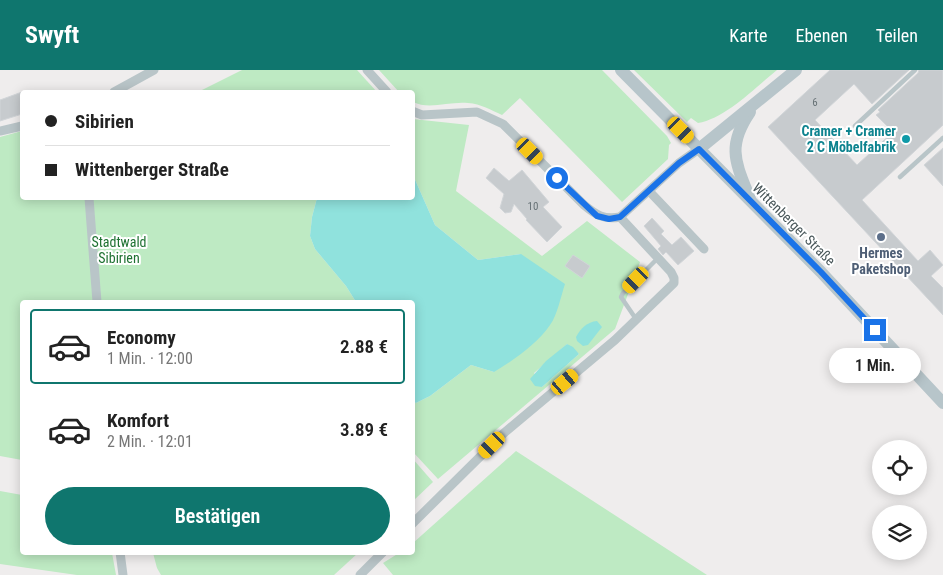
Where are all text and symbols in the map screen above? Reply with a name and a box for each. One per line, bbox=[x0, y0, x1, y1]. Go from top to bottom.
text: Swyft bbox=[25, 21, 79, 49]
text: Karte bbox=[729, 25, 768, 46]
text: Ebenen bbox=[796, 25, 848, 46]
text: Teilen bbox=[876, 25, 918, 46]
house number: 6 bbox=[812, 96, 818, 109]
text: Sibirien bbox=[75, 110, 134, 133]
car bbox=[665, 114, 696, 146]
place label: Cramer + Cramer 2 C Möbelfabrik bbox=[801, 123, 896, 155]
marker: Cramer + Cramer 2 C Möbelfabrik bbox=[900, 133, 912, 145]
car bbox=[514, 135, 545, 167]
text: Wittenberger Straße bbox=[75, 158, 229, 181]
route start bbox=[546, 167, 568, 189]
street label: Wittenberger Straße bbox=[749, 179, 839, 269]
house number: 10 bbox=[528, 200, 538, 213]
marker: Hermes Paketshop bbox=[875, 231, 887, 243]
park label: Stadtwald Sibirien bbox=[91, 234, 147, 266]
place label: Hermes Paketshop bbox=[851, 245, 911, 277]
car bbox=[620, 264, 651, 296]
route end bbox=[864, 319, 886, 341]
icon: car bbox=[47, 324, 92, 369]
text: Economy bbox=[107, 326, 176, 349]
text: 2.88 € bbox=[340, 335, 388, 358]
callout: 1 Min. bbox=[829, 348, 921, 382]
text: 1 Min. · 12:00 bbox=[107, 349, 193, 368]
text: 1 Min. bbox=[855, 356, 895, 375]
car bbox=[548, 367, 581, 397]
icon: car bbox=[47, 407, 92, 452]
text: Komfort bbox=[107, 409, 169, 432]
text: 3.89 € bbox=[340, 418, 388, 441]
car bbox=[476, 429, 507, 461]
text: 2 Min. · 12:01 bbox=[107, 432, 193, 451]
map controls bbox=[872, 440, 927, 560]
button: locate bbox=[872, 440, 927, 495]
button: Bestätigen bbox=[45, 487, 390, 545]
button: layers bbox=[872, 505, 927, 560]

